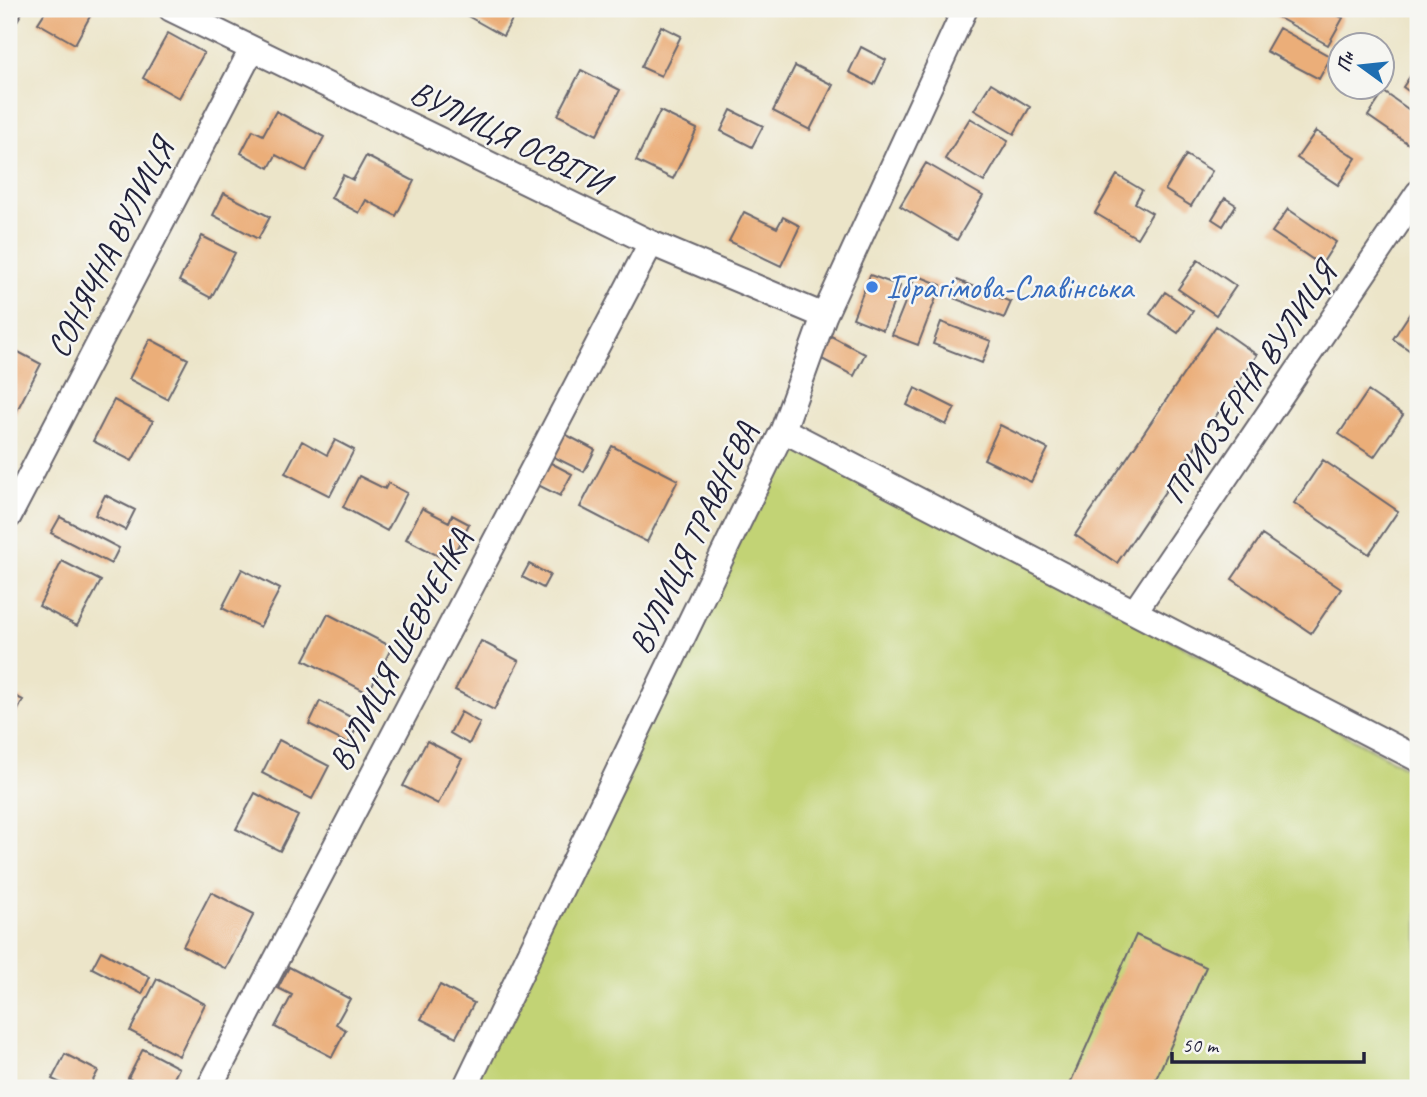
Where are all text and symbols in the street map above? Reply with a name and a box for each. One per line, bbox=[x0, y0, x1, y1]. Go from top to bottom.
north arrow bbox=[1326, 32, 1396, 102]
text: Пн bbox=[1331, 48, 1360, 75]
street label: ВУЛИЦЯ ОСВІТИ bbox=[404, 71, 621, 206]
street label: СОНЯЧНА ВУЛИЦЯ bbox=[37, 128, 185, 364]
street label: ПРИОЗЕРНА ВУЛИЦЯ bbox=[1153, 251, 1348, 511]
place label: Ібрагімова-Славінська bbox=[886, 266, 1136, 308]
marker: Ібрагімова-Славінська bbox=[864, 279, 880, 295]
street label: ВУЛИЦЯ ТРАВНЕВА bbox=[619, 414, 768, 661]
street label: ВУЛИЦЯ ШЕВЧЕНКА bbox=[319, 521, 482, 778]
scale bar bbox=[1172, 1020, 1364, 1064]
text: 50 m bbox=[1182, 1032, 1220, 1058]

